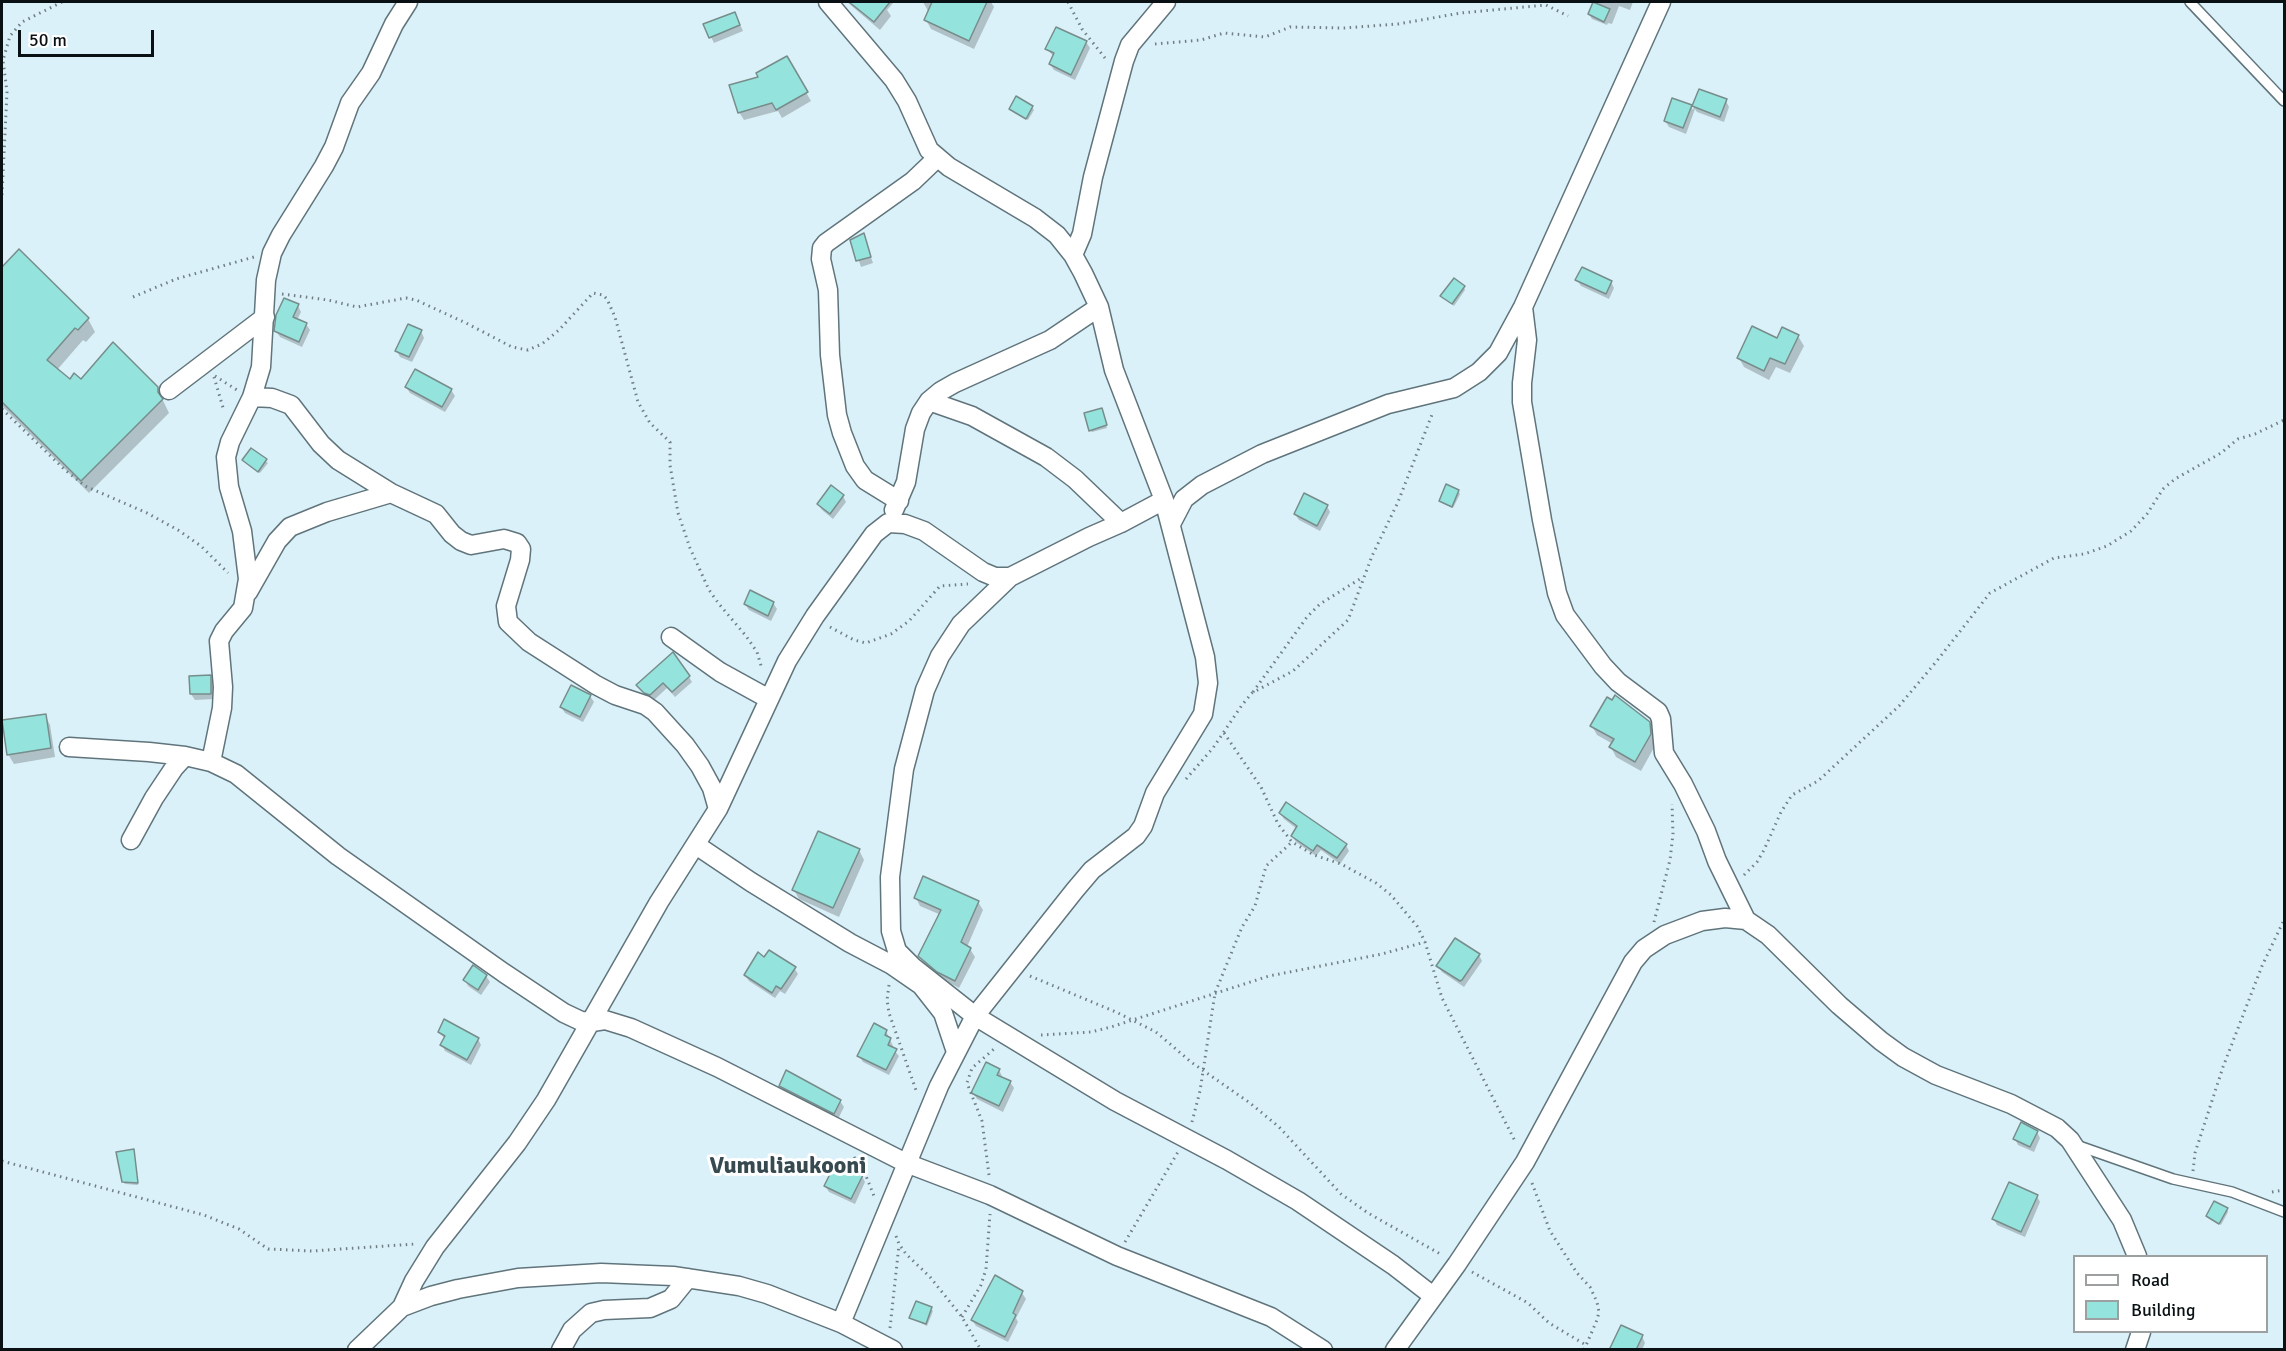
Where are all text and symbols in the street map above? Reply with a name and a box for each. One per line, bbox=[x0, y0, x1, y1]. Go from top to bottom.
scale bar bbox=[21, 18, 158, 56]
text: 50 m bbox=[29, 29, 67, 51]
district label: Vumuliaukooni bbox=[709, 1153, 867, 1181]
legend bbox=[2073, 1255, 2268, 1333]
text: Road bbox=[2131, 1269, 2170, 1291]
text: Building bbox=[2131, 1299, 2195, 1321]

